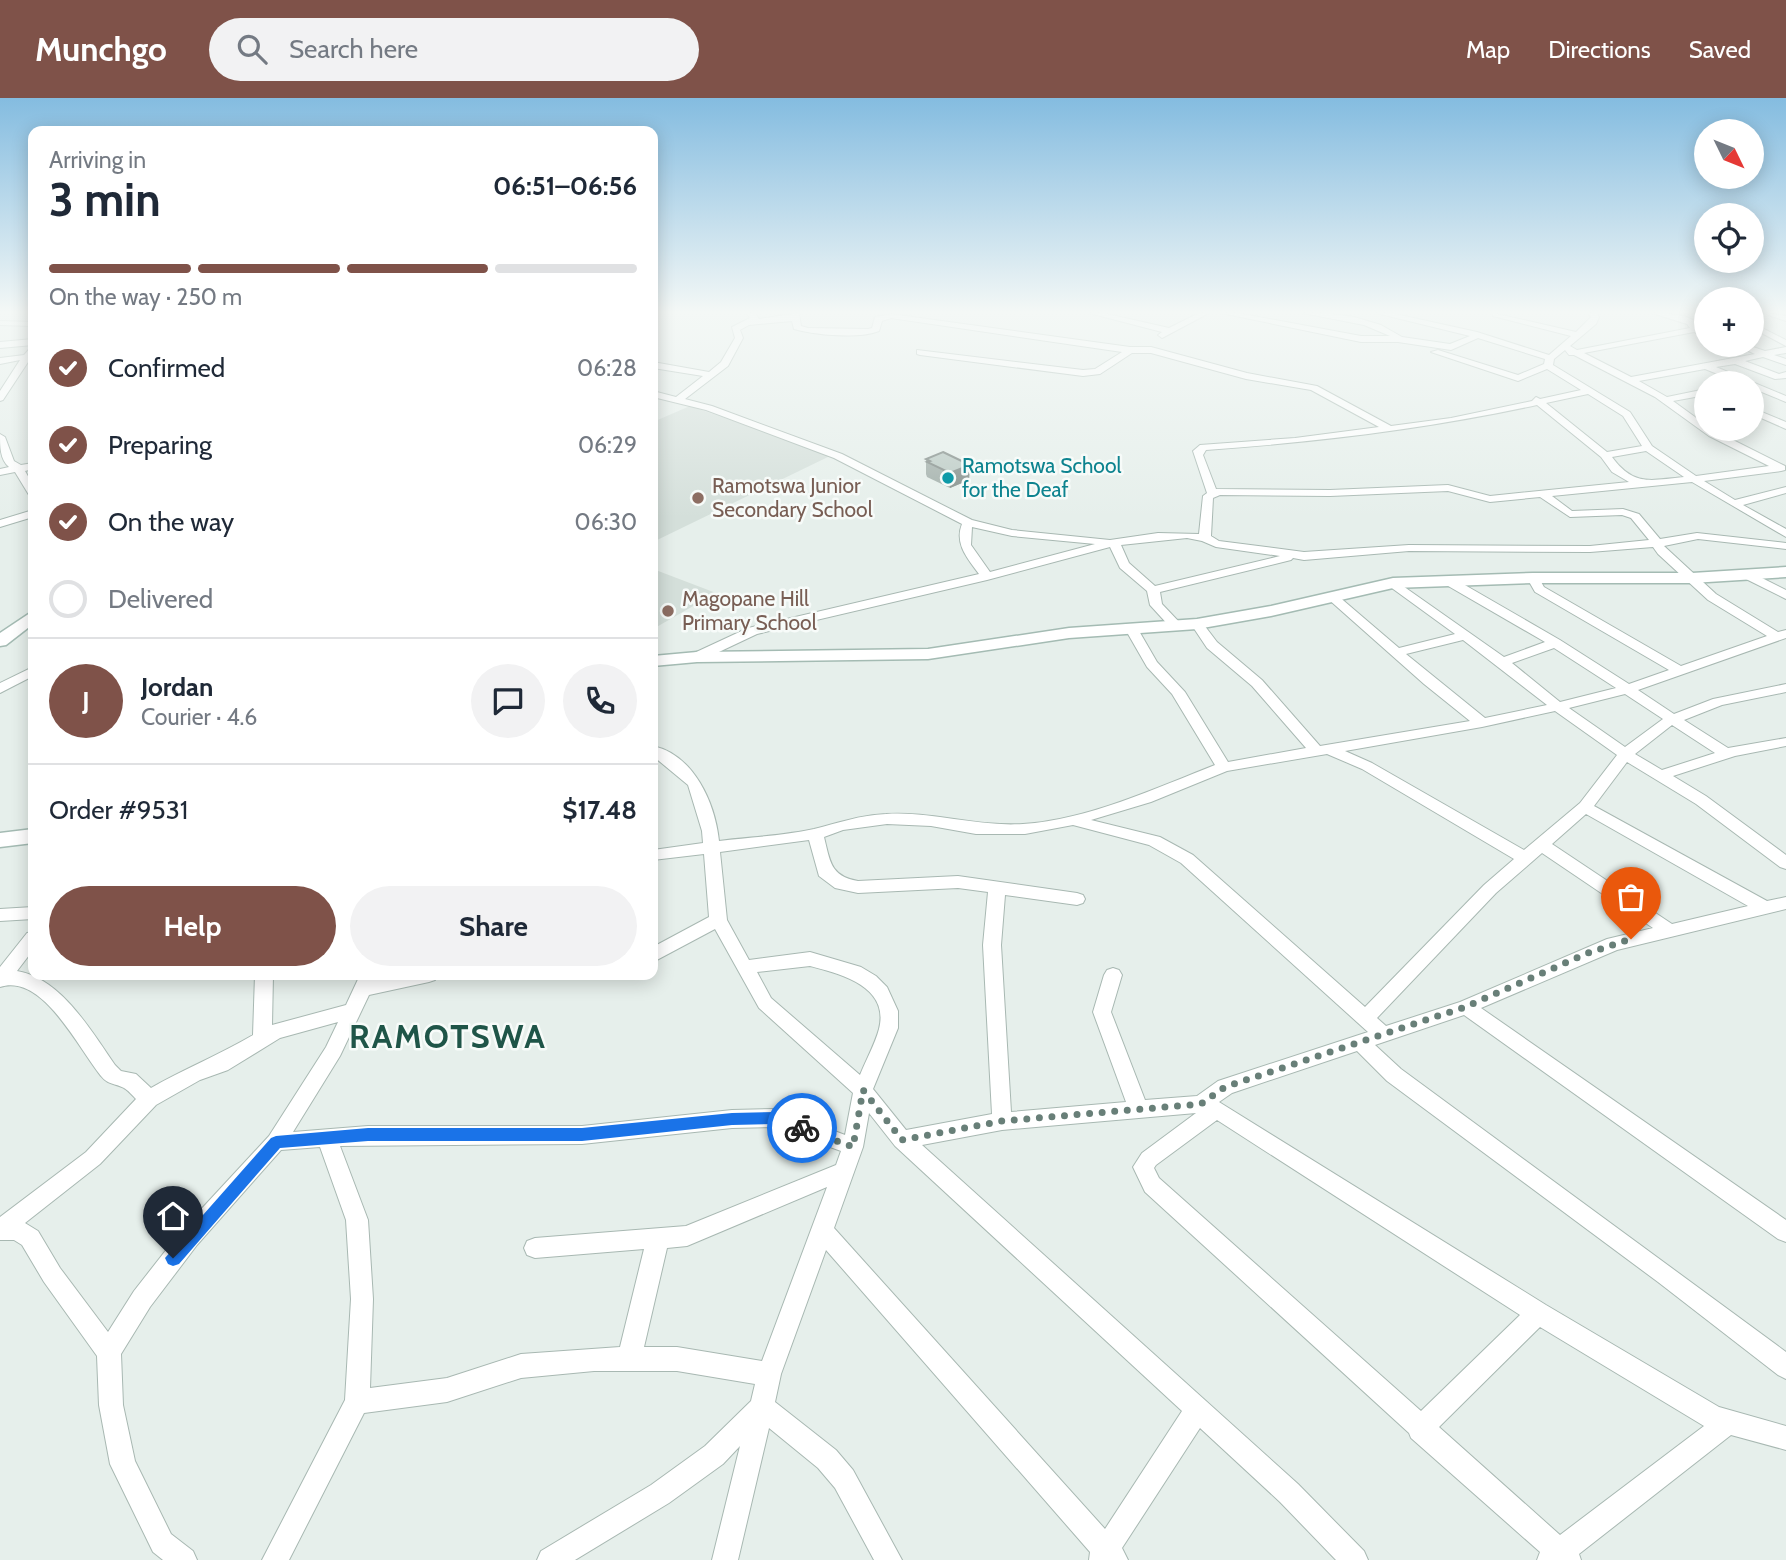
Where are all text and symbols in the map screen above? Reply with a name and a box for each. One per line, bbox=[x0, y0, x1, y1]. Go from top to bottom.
search box bbox=[209, 18, 699, 81]
text: Munchgo bbox=[35, 29, 167, 69]
icon: search bbox=[233, 30, 271, 68]
text: Search here bbox=[289, 33, 418, 65]
text: Map bbox=[1466, 35, 1510, 64]
text: Directions bbox=[1548, 35, 1651, 64]
text: Saved bbox=[1689, 35, 1751, 64]
north arrow bbox=[1694, 119, 1764, 189]
map controls bbox=[1694, 119, 1764, 441]
text: Arriving in bbox=[49, 146, 146, 174]
text: 06:51–06:56 bbox=[493, 170, 637, 202]
text: 3 min bbox=[49, 172, 161, 228]
button: locate bbox=[1694, 203, 1764, 273]
text: On the way · 250 m bbox=[49, 283, 242, 311]
button: + bbox=[1694, 287, 1764, 357]
icon: check bbox=[49, 349, 87, 387]
text: Confirmed bbox=[108, 352, 225, 384]
text: 06:28 bbox=[577, 354, 637, 382]
button: − bbox=[1694, 371, 1764, 441]
icon: check bbox=[49, 426, 87, 464]
text: Preparing bbox=[108, 429, 212, 461]
text: 06:29 bbox=[578, 431, 637, 459]
place label: Ramotswa School for the Deaf bbox=[962, 453, 1121, 502]
marker: Ramotswa School for the Deaf bbox=[940, 470, 956, 486]
place label: Ramotswa Junior Secondary School bbox=[712, 473, 873, 522]
marker: Ramotswa Junior Secondary School bbox=[690, 490, 706, 506]
icon: check bbox=[49, 503, 87, 541]
text: On the way bbox=[108, 506, 234, 538]
text: 06:30 bbox=[575, 508, 637, 536]
text: Delivered bbox=[108, 583, 213, 615]
place label: Magopane Hill Primary School bbox=[682, 586, 817, 635]
marker: Magopane Hill Primary School bbox=[660, 603, 676, 619]
button: chat bbox=[471, 664, 545, 738]
button: phone bbox=[563, 664, 637, 738]
text: Jordan bbox=[141, 671, 213, 703]
text: J bbox=[82, 685, 90, 717]
text: Courier · 4.6 bbox=[141, 703, 257, 731]
text: Order #9531 bbox=[49, 794, 188, 826]
text: $17.48 bbox=[562, 794, 637, 826]
pin bbox=[1601, 867, 1661, 939]
icon: bag bbox=[1612, 878, 1650, 916]
button: Help bbox=[49, 886, 336, 966]
button: Share bbox=[350, 886, 637, 966]
district label: RAMOTSWA bbox=[349, 1016, 547, 1056]
courier bbox=[767, 1093, 837, 1163]
icon: bike bbox=[783, 1109, 821, 1147]
pin bbox=[143, 1186, 203, 1258]
icon: home bbox=[154, 1197, 192, 1235]

